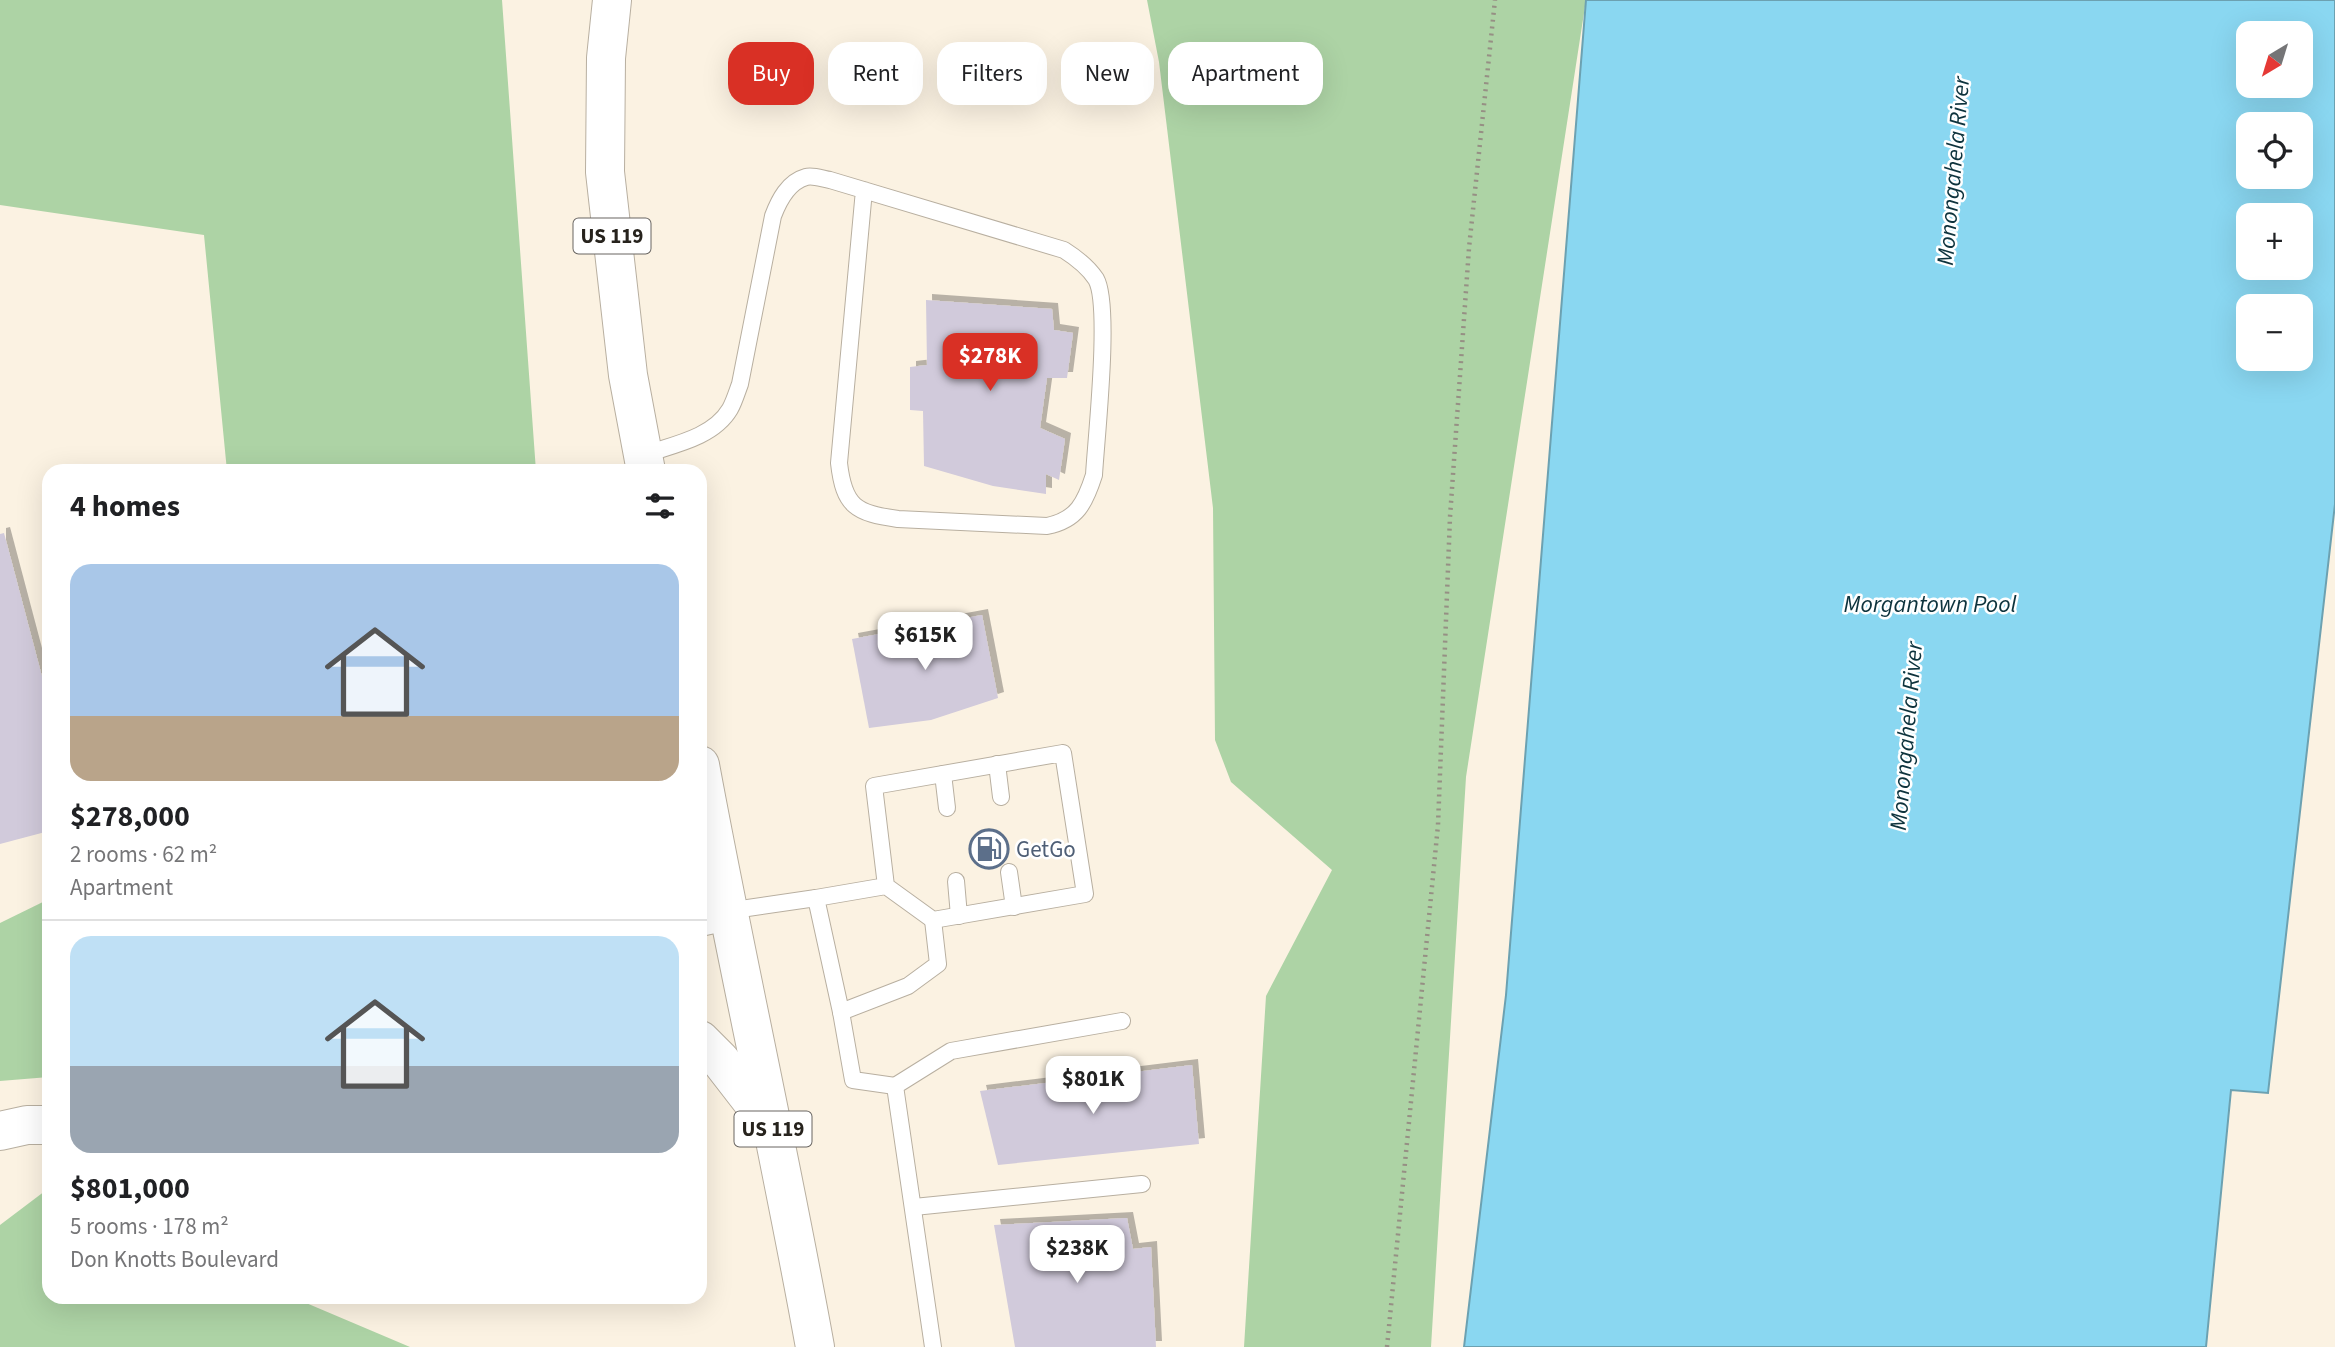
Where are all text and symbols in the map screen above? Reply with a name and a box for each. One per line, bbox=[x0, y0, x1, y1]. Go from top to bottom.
north arrow bbox=[2236, 21, 2314, 98]
map controls bbox=[2236, 21, 2313, 371]
chip: Buy bbox=[728, 42, 814, 105]
chip: Rent bbox=[828, 42, 923, 105]
chip: Filters bbox=[937, 42, 1047, 105]
chip: New bbox=[1061, 42, 1154, 105]
chip: Apartment bbox=[1168, 42, 1323, 105]
water label: Monongahela River bbox=[1928, 73, 1979, 267]
button: locate bbox=[2236, 112, 2313, 189]
button: + bbox=[2236, 203, 2313, 280]
road number: US 119 bbox=[574, 218, 650, 254]
button: − bbox=[2236, 294, 2313, 371]
pin: $278K bbox=[941, 334, 1039, 393]
text: $278K bbox=[959, 339, 1021, 372]
text: 4 homes bbox=[70, 485, 180, 528]
icon: filters bbox=[641, 487, 679, 525]
water label: Morgantown Pool bbox=[1844, 587, 2016, 622]
icon: home bbox=[312, 609, 438, 735]
pin: $615K bbox=[876, 612, 974, 672]
text: $615K bbox=[894, 618, 956, 651]
water label: Monongahela River bbox=[1881, 638, 1932, 832]
text: $278,000 bbox=[70, 795, 190, 838]
fuel station icon: GetGo bbox=[968, 828, 1010, 870]
place label: GetGo bbox=[1016, 833, 1076, 866]
text: 2 rooms · 62 m² bbox=[70, 838, 217, 871]
text: Apartment bbox=[70, 871, 173, 904]
icon: home bbox=[312, 981, 438, 1107]
pin: $801K bbox=[1044, 1056, 1142, 1116]
text: $801K bbox=[1062, 1062, 1124, 1095]
road number: US 119 bbox=[734, 1112, 812, 1146]
text: $801,000 bbox=[70, 1167, 190, 1210]
text: 5 rooms · 178 m² bbox=[70, 1210, 229, 1243]
pin: $238K bbox=[1028, 1226, 1126, 1285]
text: $238K bbox=[1046, 1231, 1108, 1264]
text: Don Knotts Boulevard bbox=[70, 1243, 279, 1276]

